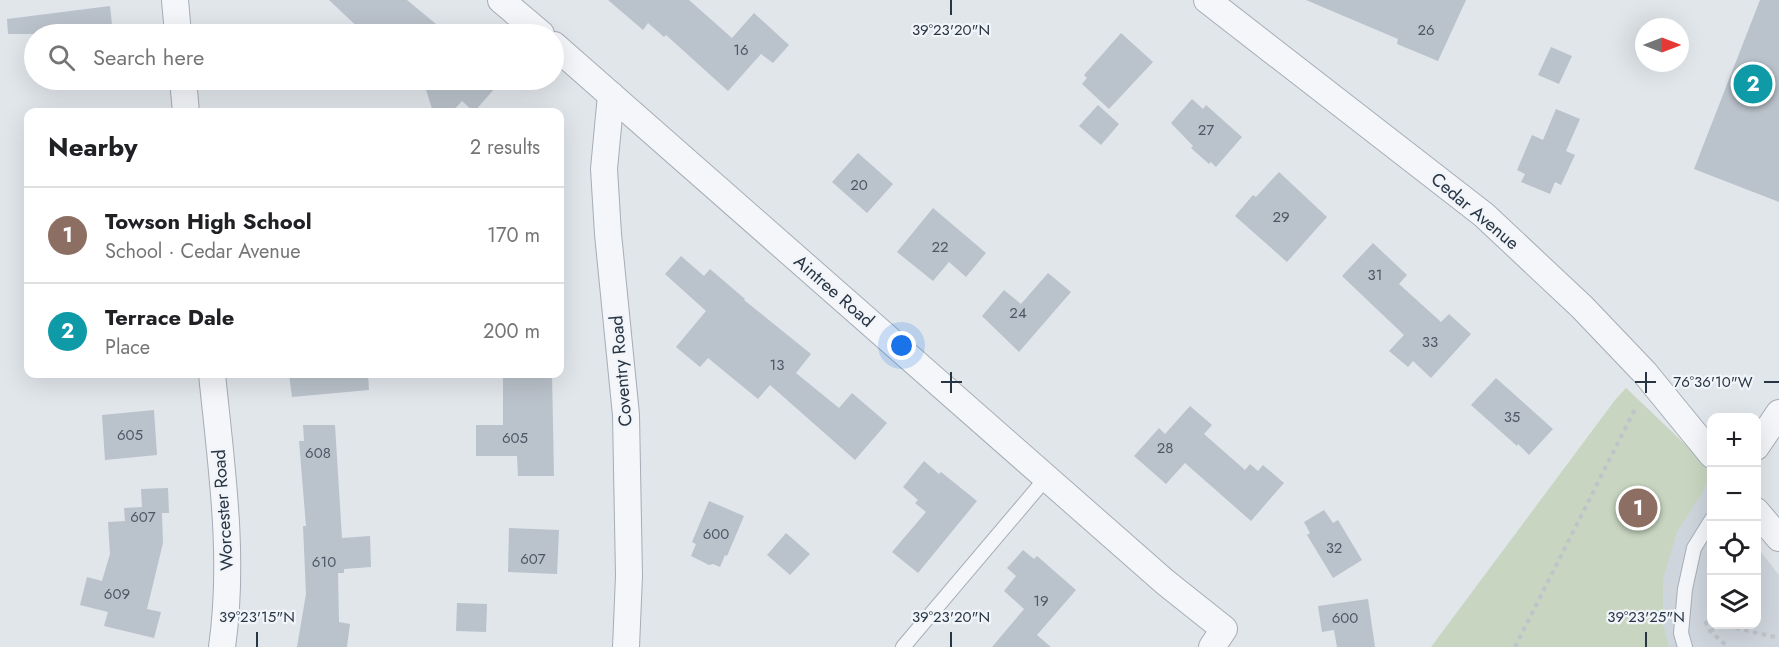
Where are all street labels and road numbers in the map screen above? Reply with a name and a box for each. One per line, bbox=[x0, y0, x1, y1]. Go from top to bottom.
street label: Cedar Avenue bbox=[1425, 166, 1525, 256]
street label: Aintree Road bbox=[788, 249, 880, 333]
street label: Coventry Road bbox=[603, 314, 639, 428]
street label: Worcester Road bbox=[206, 449, 240, 571]

